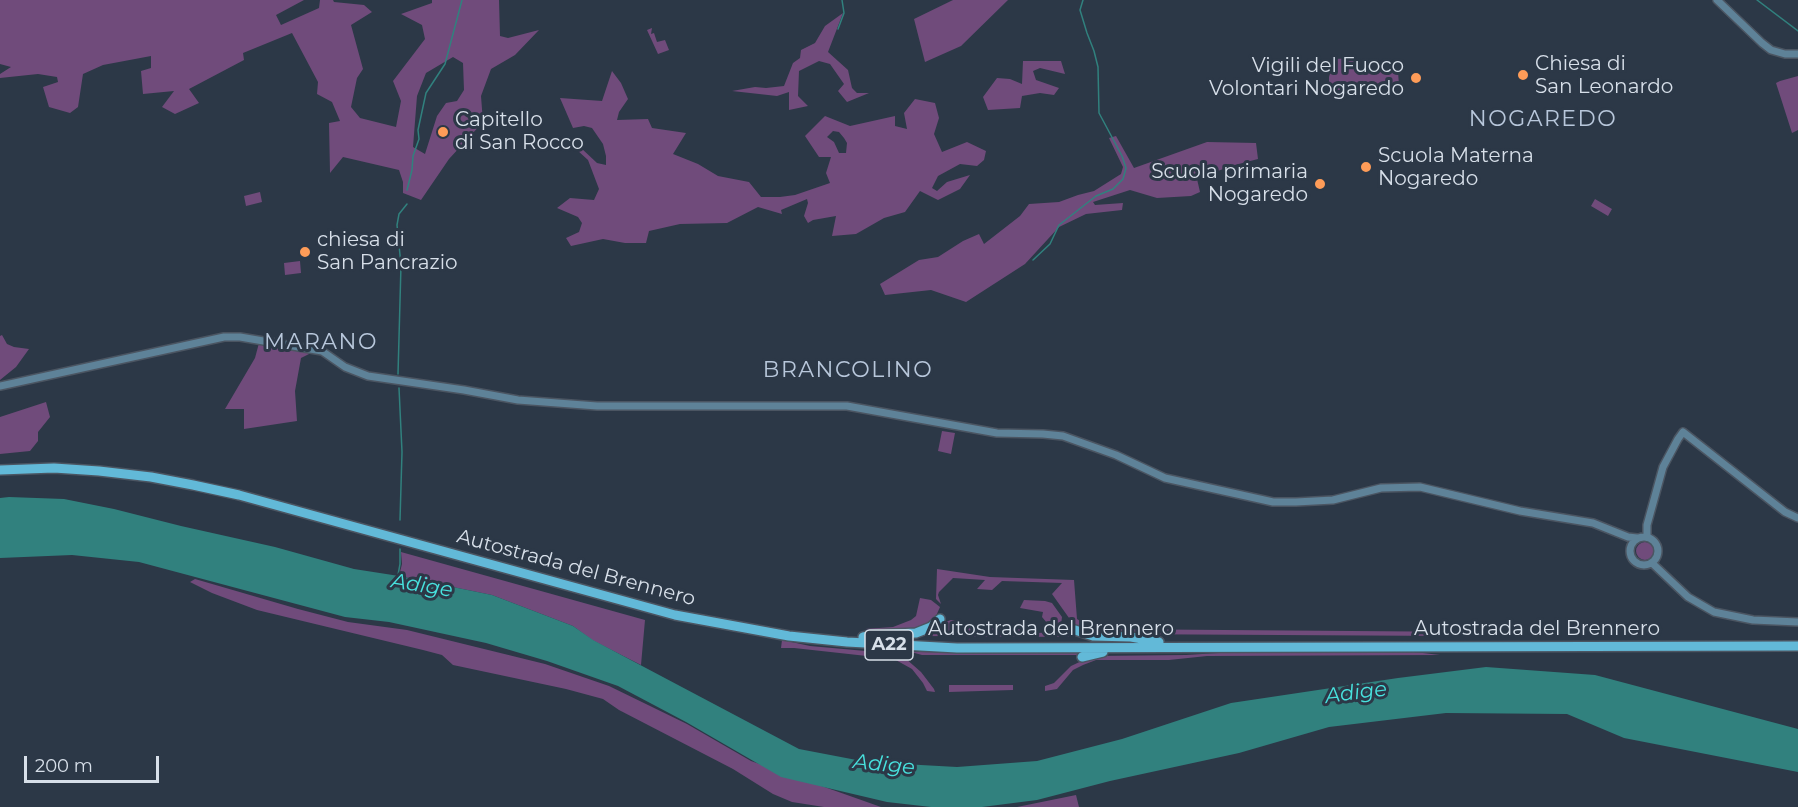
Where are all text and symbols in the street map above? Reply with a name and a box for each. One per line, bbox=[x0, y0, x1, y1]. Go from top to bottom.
place label: Chiesa di San Leonardo bbox=[1535, 52, 1673, 99]
place label: Vigili del Fuoco Volontari Nogaredo bbox=[1209, 54, 1404, 101]
marker: Chiesa di San Leonardo bbox=[1516, 68, 1530, 82]
marker: Vigili del Fuoco Volontari Nogaredo bbox=[1409, 71, 1423, 85]
district label: NOGAREDO bbox=[1469, 107, 1617, 133]
place label: Capitello di San Rocco bbox=[455, 108, 584, 155]
marker: Capitello di San Rocco bbox=[436, 125, 450, 139]
place label: Scuola Materna Nogaredo bbox=[1378, 144, 1534, 191]
place label: Scuola primaria Nogaredo bbox=[1151, 160, 1308, 207]
marker: Scuola Materna Nogaredo bbox=[1359, 160, 1373, 174]
marker: Scuola primaria Nogaredo bbox=[1313, 177, 1327, 191]
place label: chiesa di San Pancrazio bbox=[317, 228, 458, 275]
marker: chiesa di San Pancrazio bbox=[298, 245, 312, 259]
district label: MARANO bbox=[264, 330, 378, 356]
district label: BRANCOLINO bbox=[763, 358, 933, 384]
street label: Autostrada del Brennero bbox=[454, 525, 698, 611]
water label: Adige bbox=[389, 569, 455, 603]
street label: Autostrada del Brennero bbox=[928, 617, 1174, 641]
street label: Autostrada del Brennero bbox=[1414, 617, 1660, 641]
road number: A22 bbox=[865, 630, 913, 660]
water label: Adige bbox=[1324, 677, 1388, 709]
scale bar bbox=[27, 744, 162, 782]
water label: Adige bbox=[852, 749, 916, 781]
text: 200 m bbox=[35, 755, 93, 777]

